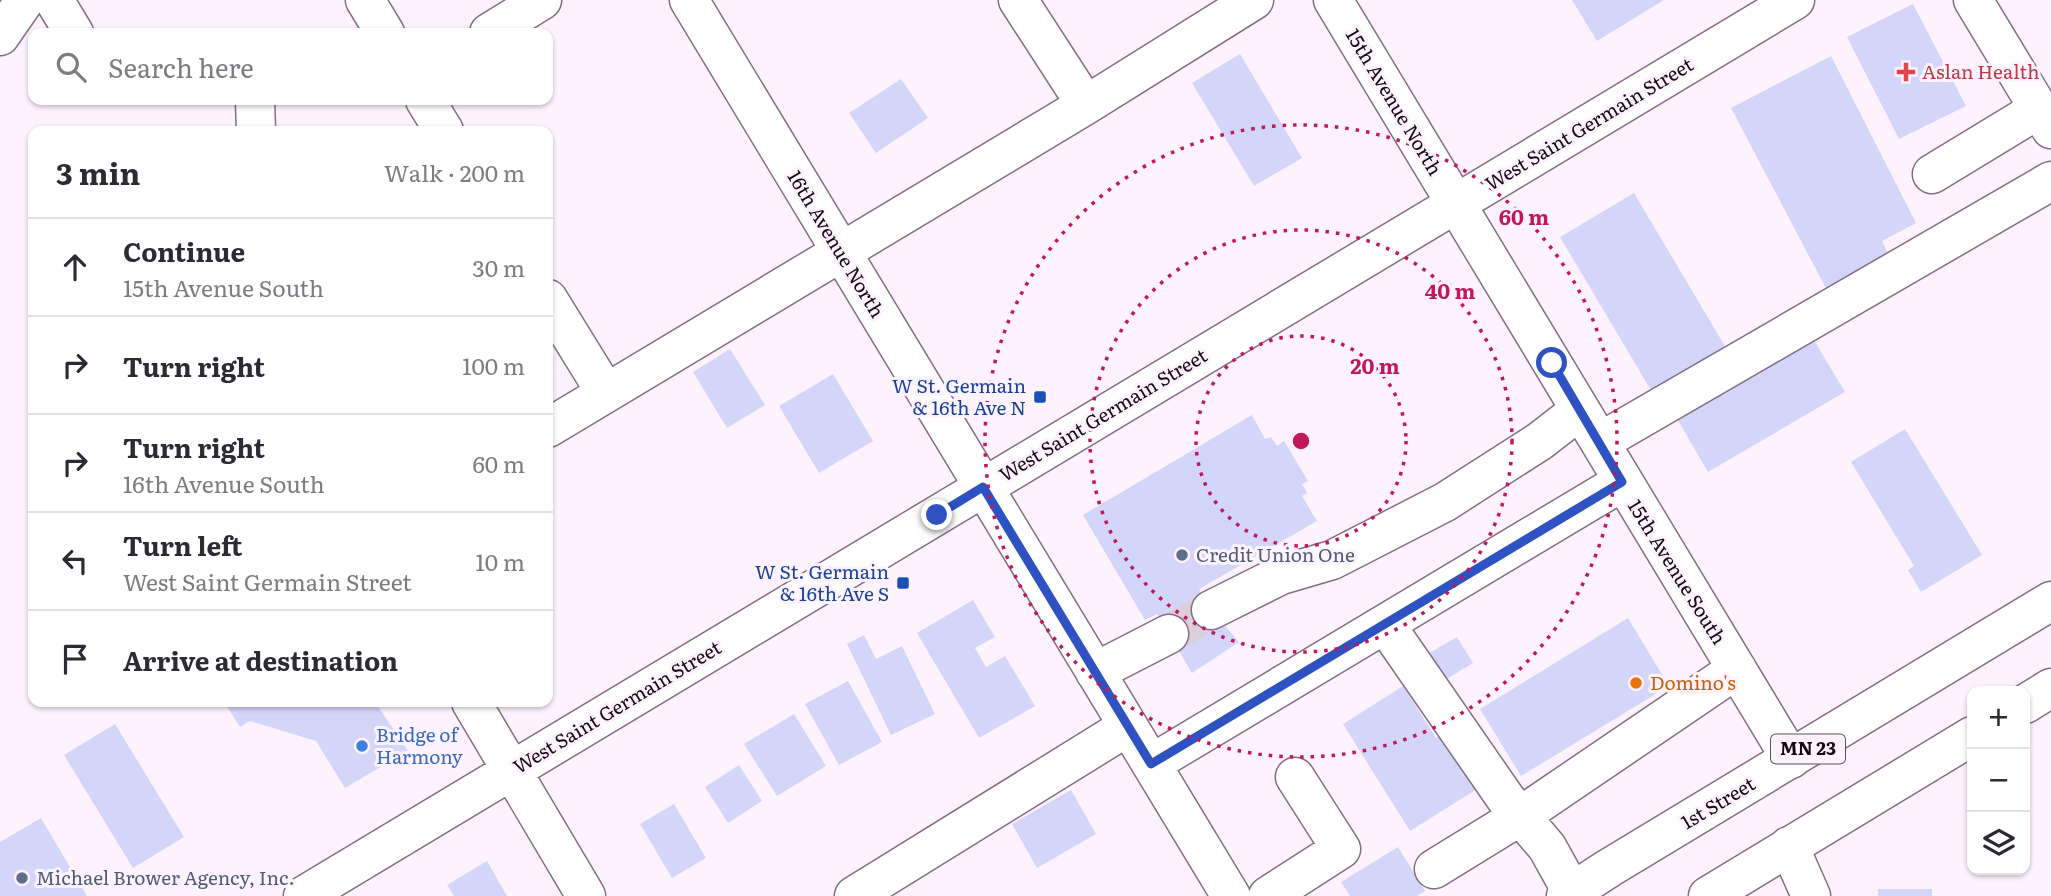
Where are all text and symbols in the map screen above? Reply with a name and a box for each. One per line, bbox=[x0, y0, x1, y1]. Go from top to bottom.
street label: 15th Avenue North bbox=[1340, 23, 1450, 180]
search box bbox=[28, 28, 553, 105]
text: Search here bbox=[108, 47, 254, 86]
icon: search bbox=[52, 48, 90, 86]
street label: West Saint Germain Street bbox=[1479, 50, 1698, 197]
place label: Aslan Health bbox=[1922, 57, 2040, 85]
marker: Aslan Health bbox=[1896, 62, 1916, 82]
text: 3 min bbox=[56, 150, 140, 194]
text: Walk · 200 m bbox=[384, 155, 525, 189]
street label: 16th Avenue North bbox=[782, 164, 892, 323]
text: 60 m bbox=[1499, 200, 1549, 231]
text: Continue bbox=[123, 231, 245, 270]
icon: ahead bbox=[56, 248, 94, 286]
text: 30 m bbox=[472, 250, 525, 284]
text: 15th Avenue South bbox=[123, 270, 324, 304]
text: 40 m bbox=[1425, 274, 1475, 305]
street label: West Saint Germain Street bbox=[993, 341, 1212, 488]
icon: right bbox=[56, 346, 94, 384]
text: Turn right bbox=[123, 346, 265, 385]
route start bbox=[1536, 347, 1567, 378]
text: 100 m bbox=[462, 348, 525, 382]
text: 20 m bbox=[1350, 349, 1400, 380]
place label: W St. Germain & 16th Ave N bbox=[892, 371, 1026, 421]
marker: W St. Germain & 16th Ave N bbox=[1032, 389, 1048, 405]
text: Turn right bbox=[123, 427, 265, 466]
centre of rings bbox=[1289, 429, 1313, 453]
icon: right bbox=[56, 444, 94, 482]
text: 60 m bbox=[472, 446, 525, 480]
text: 16th Avenue South bbox=[123, 466, 325, 500]
street label: 15th Avenue South bbox=[1622, 494, 1734, 649]
route end bbox=[921, 499, 952, 530]
text: Turn left bbox=[123, 525, 242, 564]
place label: Credit Union One bbox=[1196, 540, 1355, 568]
icon: left bbox=[56, 542, 94, 580]
text: 10 m bbox=[475, 544, 525, 578]
marker: Credit Union One bbox=[1174, 547, 1190, 563]
place label: W St. Germain & 16th Ave S bbox=[755, 557, 889, 607]
text: West Saint Germain Street bbox=[123, 564, 412, 598]
marker: W St. Germain & 16th Ave S bbox=[895, 575, 911, 591]
street label: West Saint Germain Street bbox=[507, 633, 726, 780]
icon: arrive bbox=[56, 640, 94, 678]
text: Arrive at destination bbox=[123, 640, 398, 679]
place label: Domino's bbox=[1650, 668, 1736, 696]
marker: Domino's bbox=[1628, 675, 1644, 691]
map controls bbox=[1967, 686, 2030, 875]
button: + bbox=[1967, 686, 2030, 749]
place label: Bridge of Harmony bbox=[376, 720, 463, 770]
road number: MN 23 bbox=[1771, 734, 1845, 764]
marker: Bridge of Harmony bbox=[354, 738, 370, 754]
button: − bbox=[1967, 749, 2030, 812]
street label: 1st Street bbox=[1675, 769, 1760, 835]
button: layers bbox=[1967, 812, 2030, 875]
place label: Michael Brower Agency, Inc. bbox=[36, 863, 295, 891]
marker: Michael Brower Agency, Inc. bbox=[14, 870, 30, 886]

